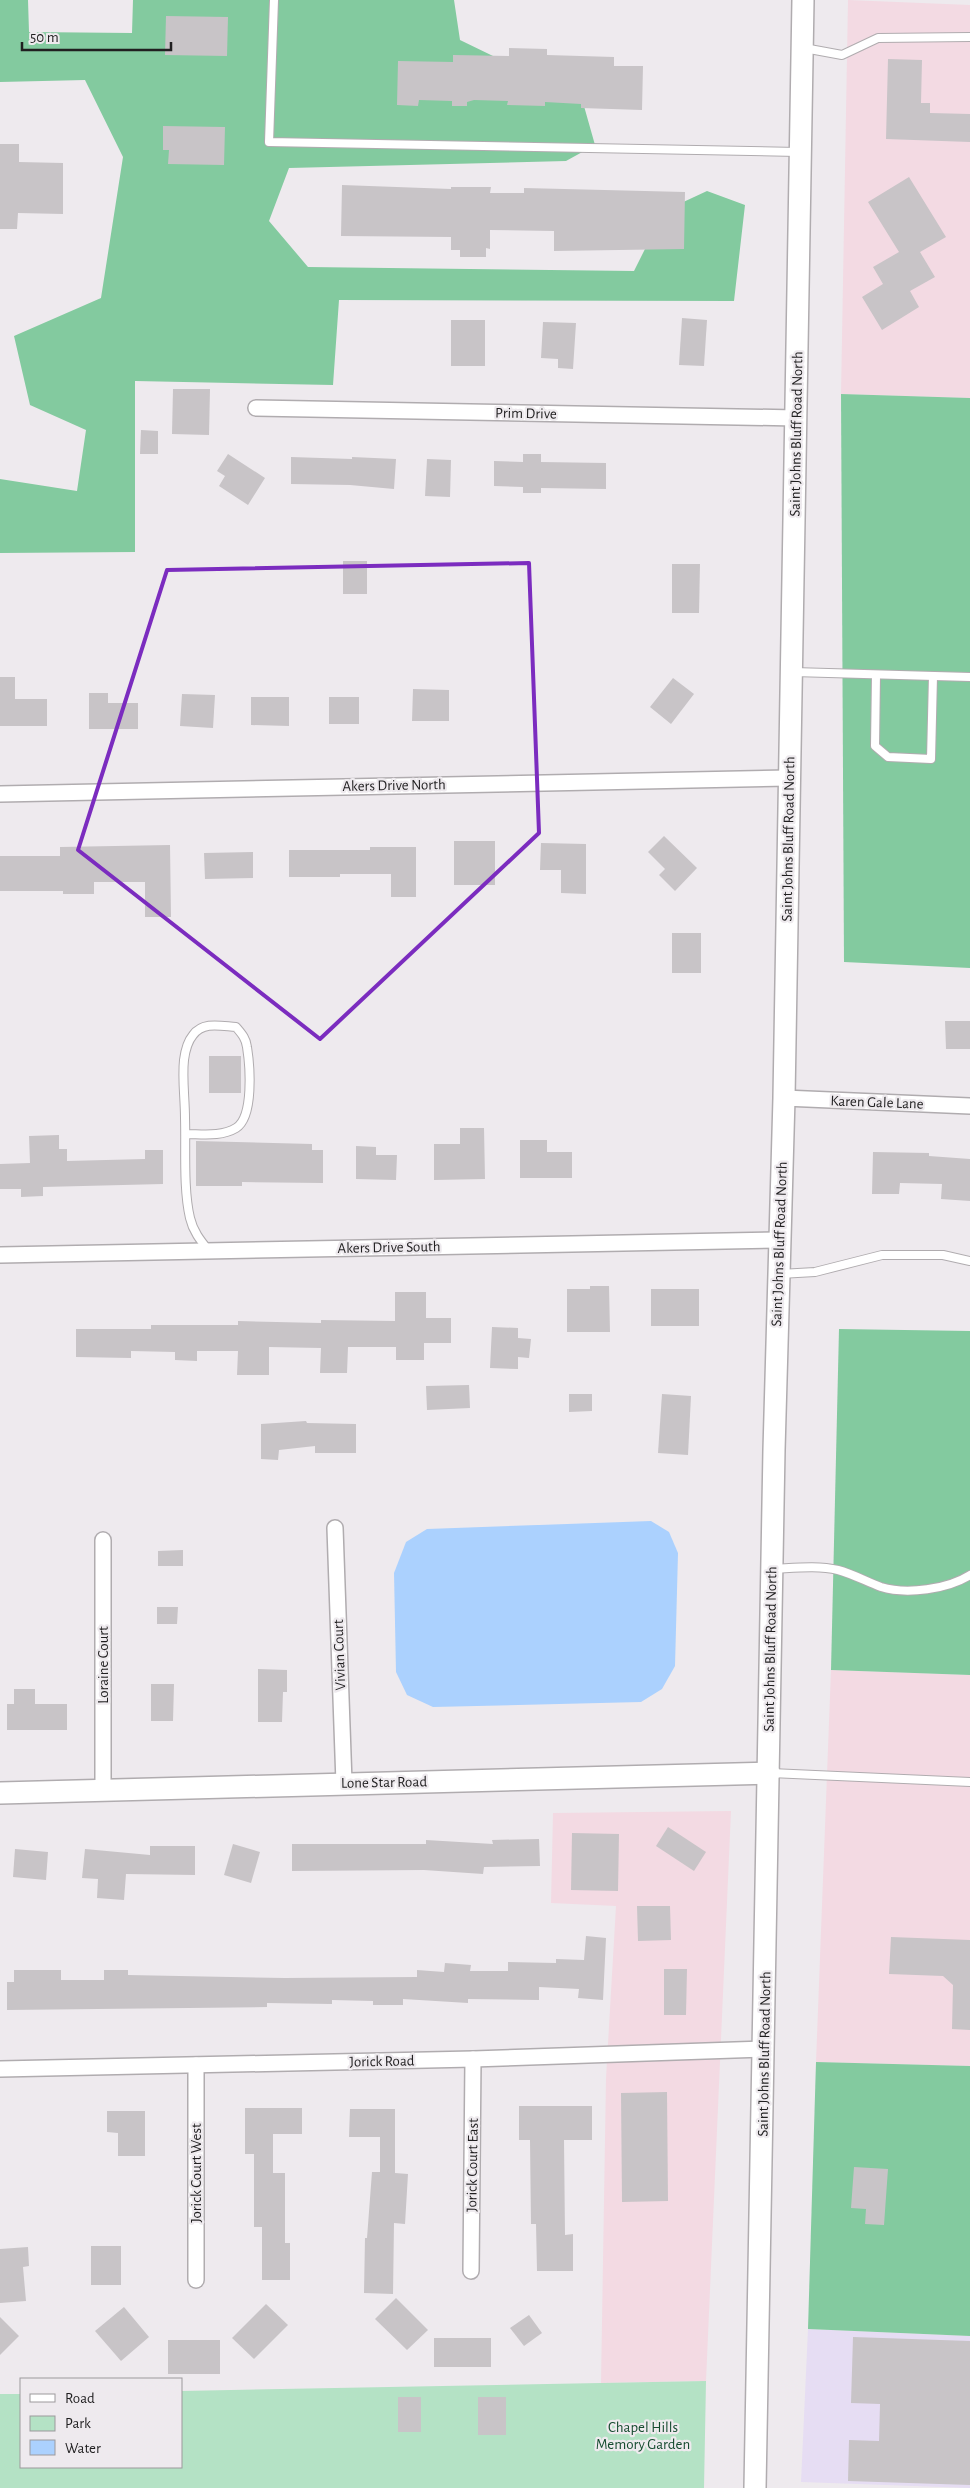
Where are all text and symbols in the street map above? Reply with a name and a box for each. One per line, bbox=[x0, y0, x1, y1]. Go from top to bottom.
scale bar bbox=[22, 20, 171, 52]
text: 50 m bbox=[30, 30, 59, 45]
street label: Saint Johns Bluff Road North bbox=[788, 351, 805, 517]
street label: Prim Drive bbox=[495, 405, 557, 422]
street label: Saint Johns Bluff Road North bbox=[780, 756, 797, 922]
street label: Akers Drive North bbox=[342, 777, 446, 794]
street label: Karen Gale Lane bbox=[830, 1093, 924, 1112]
street label: Saint Johns Bluff Road North bbox=[769, 1161, 790, 1327]
street label: Akers Drive South bbox=[337, 1239, 441, 1256]
street label: Saint Johns Bluff Road North bbox=[762, 1566, 779, 1732]
street label: Vivian Court bbox=[331, 1619, 348, 1691]
street label: Loraine Court bbox=[96, 1626, 111, 1704]
street label: Lone Star Road bbox=[341, 1774, 427, 1791]
street label: Saint Johns Bluff Road North bbox=[756, 1971, 773, 2137]
street label: Jorick Road bbox=[349, 2053, 415, 2070]
street label: Jorick Court East bbox=[464, 2118, 481, 2212]
street label: Jorick Court West bbox=[189, 2123, 204, 2223]
legend bbox=[20, 2378, 182, 2468]
text: Road bbox=[65, 2391, 95, 2406]
text: Park bbox=[65, 2416, 91, 2431]
park label: Chapel Hills Memory Garden bbox=[596, 2420, 690, 2452]
text: Water bbox=[65, 2441, 101, 2456]

